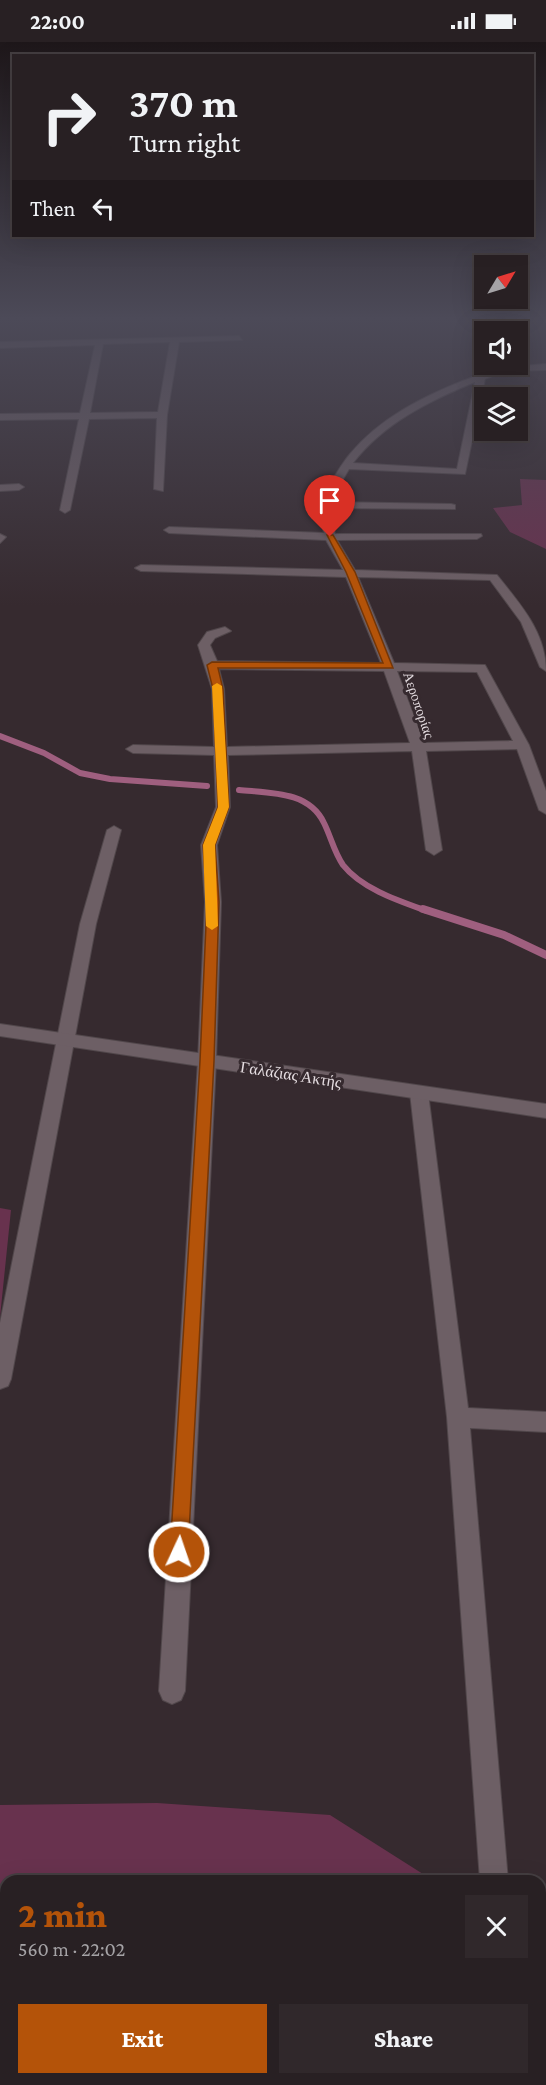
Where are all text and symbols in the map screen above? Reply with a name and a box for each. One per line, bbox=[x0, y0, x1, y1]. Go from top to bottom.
text: 22:00 bbox=[30, 9, 85, 34]
icon: right bbox=[30, 78, 108, 156]
text: 370 m bbox=[129, 79, 238, 126]
text: Turn right bbox=[129, 128, 240, 158]
icon: left bbox=[87, 192, 120, 225]
text: Then bbox=[30, 196, 75, 221]
north arrow bbox=[474, 255, 528, 309]
map controls bbox=[474, 255, 528, 441]
button: sound bbox=[474, 321, 528, 375]
button: layers bbox=[474, 387, 528, 441]
pin bbox=[304, 475, 355, 537]
icon: arrive bbox=[313, 484, 346, 517]
street label: Αεροπορίας bbox=[400, 670, 438, 741]
street label: Γαλάζιας Ακτής bbox=[239, 1058, 343, 1092]
position arrow bbox=[147, 1520, 211, 1584]
text: 2 min bbox=[18, 1895, 107, 1935]
button: close bbox=[465, 1895, 528, 1958]
text: 560 m · 22:02 bbox=[18, 1938, 125, 1960]
button: Exit bbox=[18, 2004, 267, 2073]
button: Share bbox=[279, 2004, 528, 2073]

